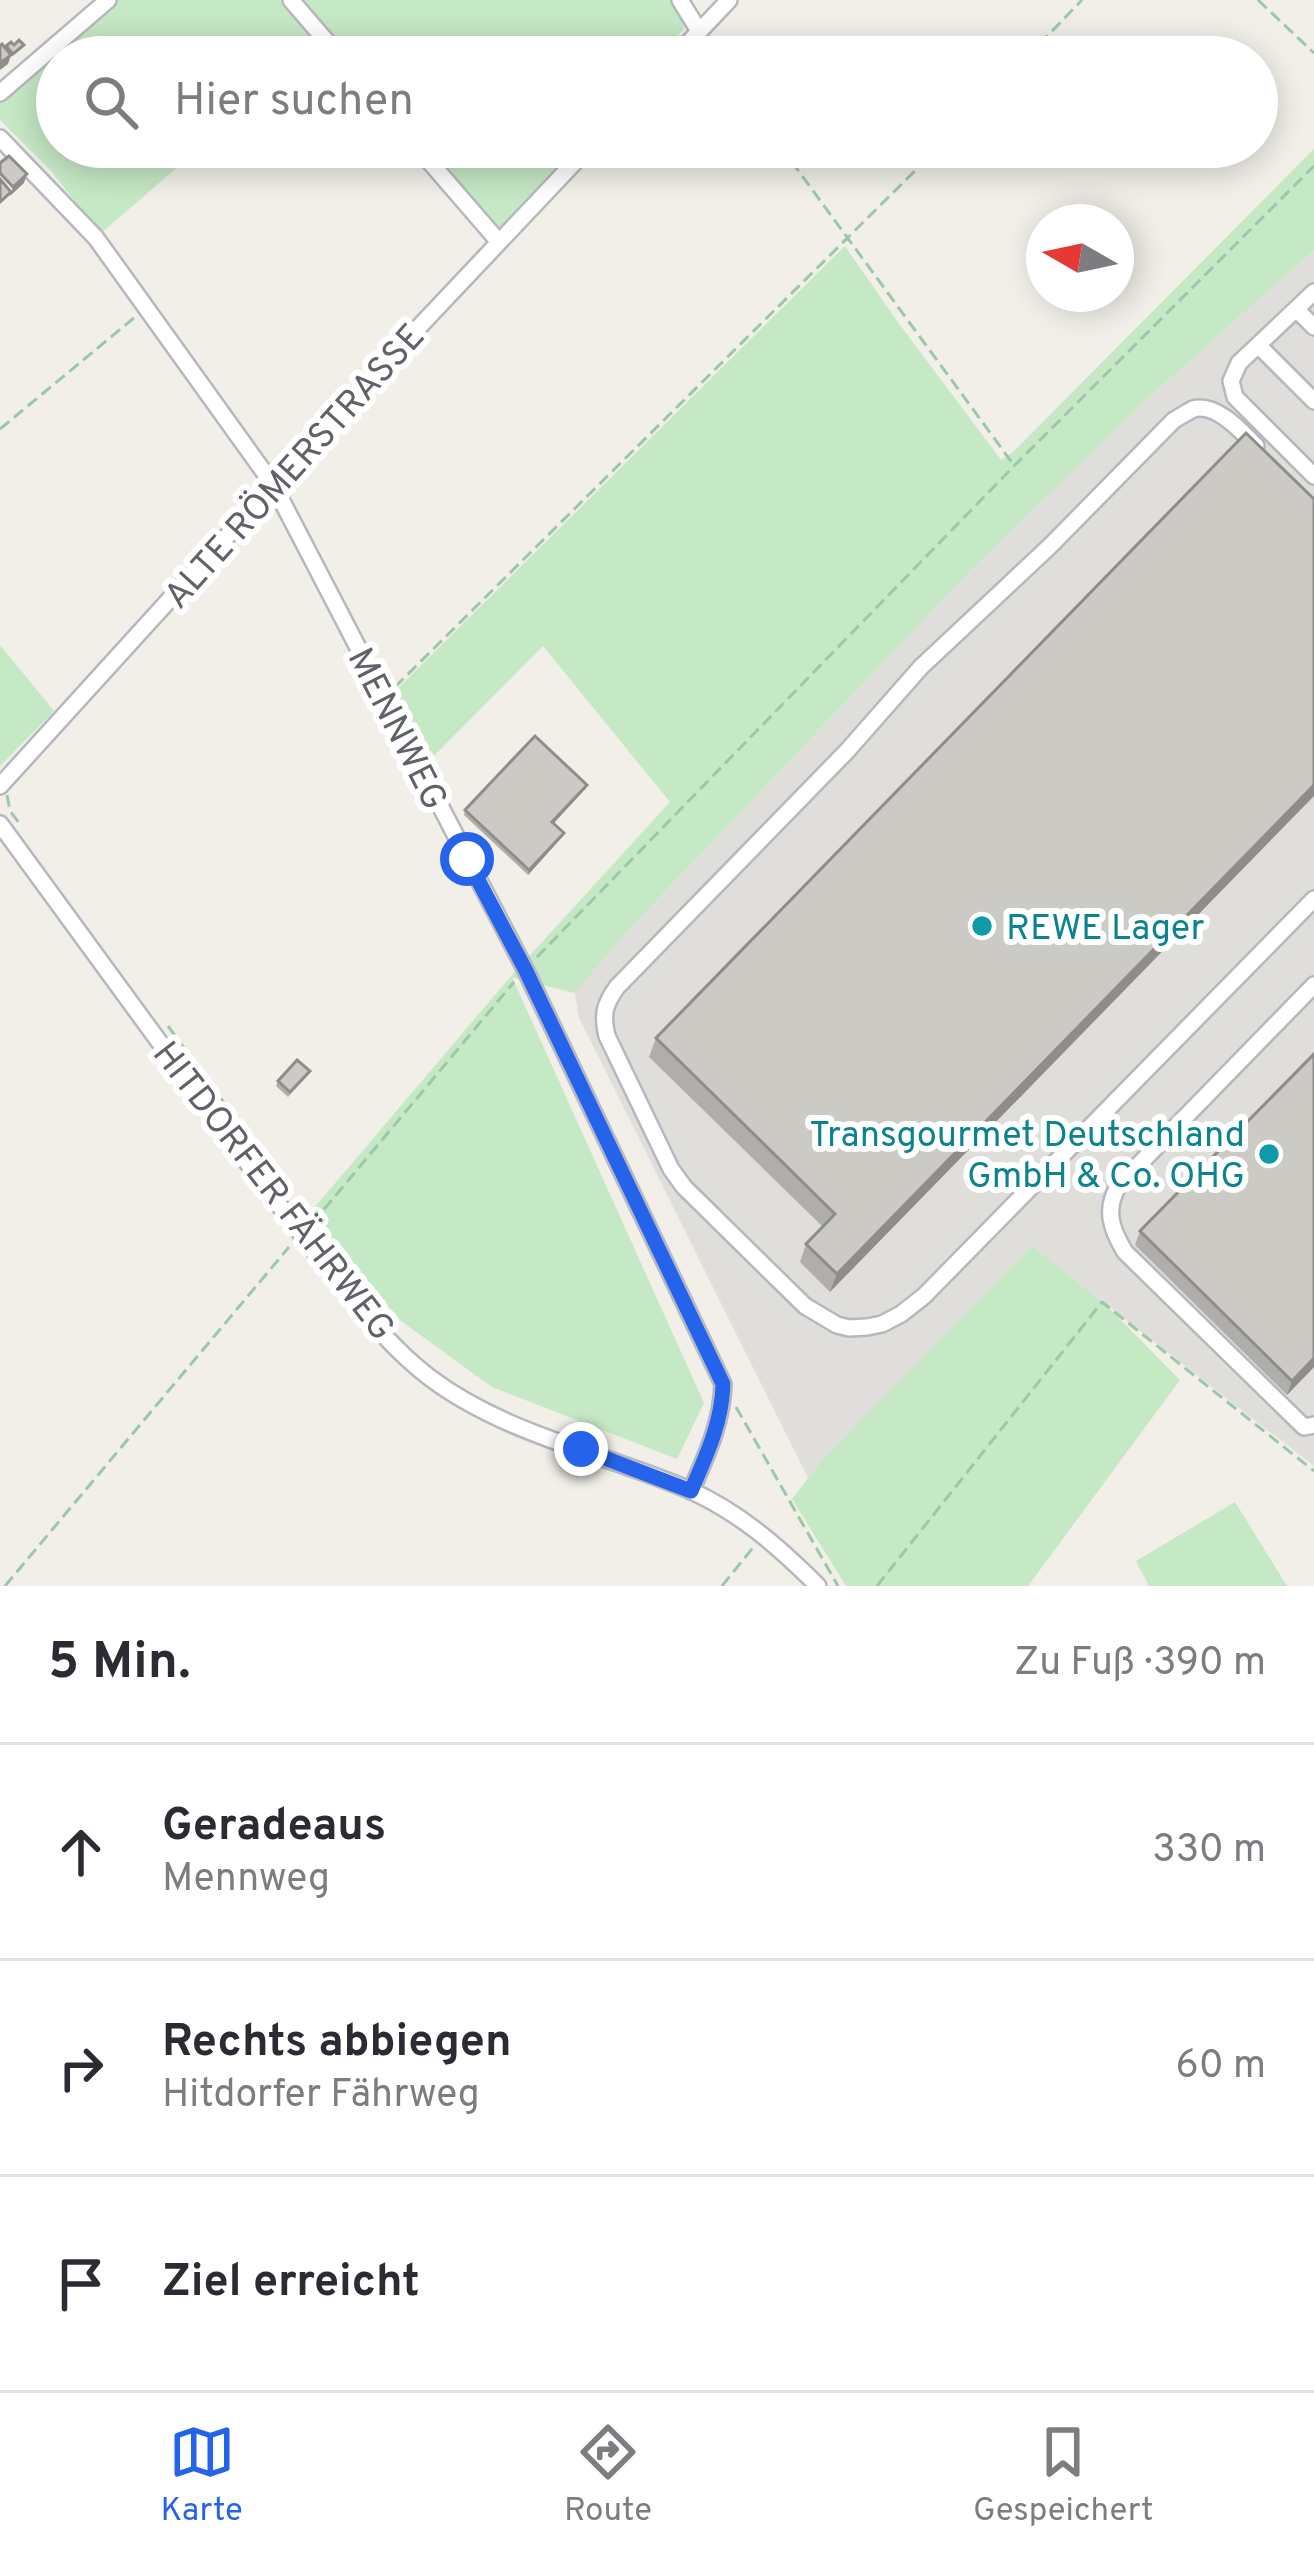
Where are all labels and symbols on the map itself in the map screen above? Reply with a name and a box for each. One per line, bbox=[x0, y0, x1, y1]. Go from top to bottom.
north arrow bbox=[1026, 204, 1134, 312]
street label: ALTE RÖMERSTRASSE bbox=[155, 315, 436, 620]
street label: MENNWEG bbox=[335, 641, 456, 819]
route start bbox=[440, 832, 494, 886]
place label: REWE Lager bbox=[1006, 907, 1205, 953]
marker: REWE Lager bbox=[969, 913, 995, 939]
street label: HITDORFER FÄHRWEG bbox=[141, 1033, 404, 1351]
place label: Transgourmet Deutschland GmbH & Co. OHG bbox=[809, 1114, 1245, 1201]
marker: Transgourmet Deutschland GmbH & Co. OHG bbox=[1256, 1141, 1282, 1167]
route end bbox=[554, 1422, 608, 1476]

